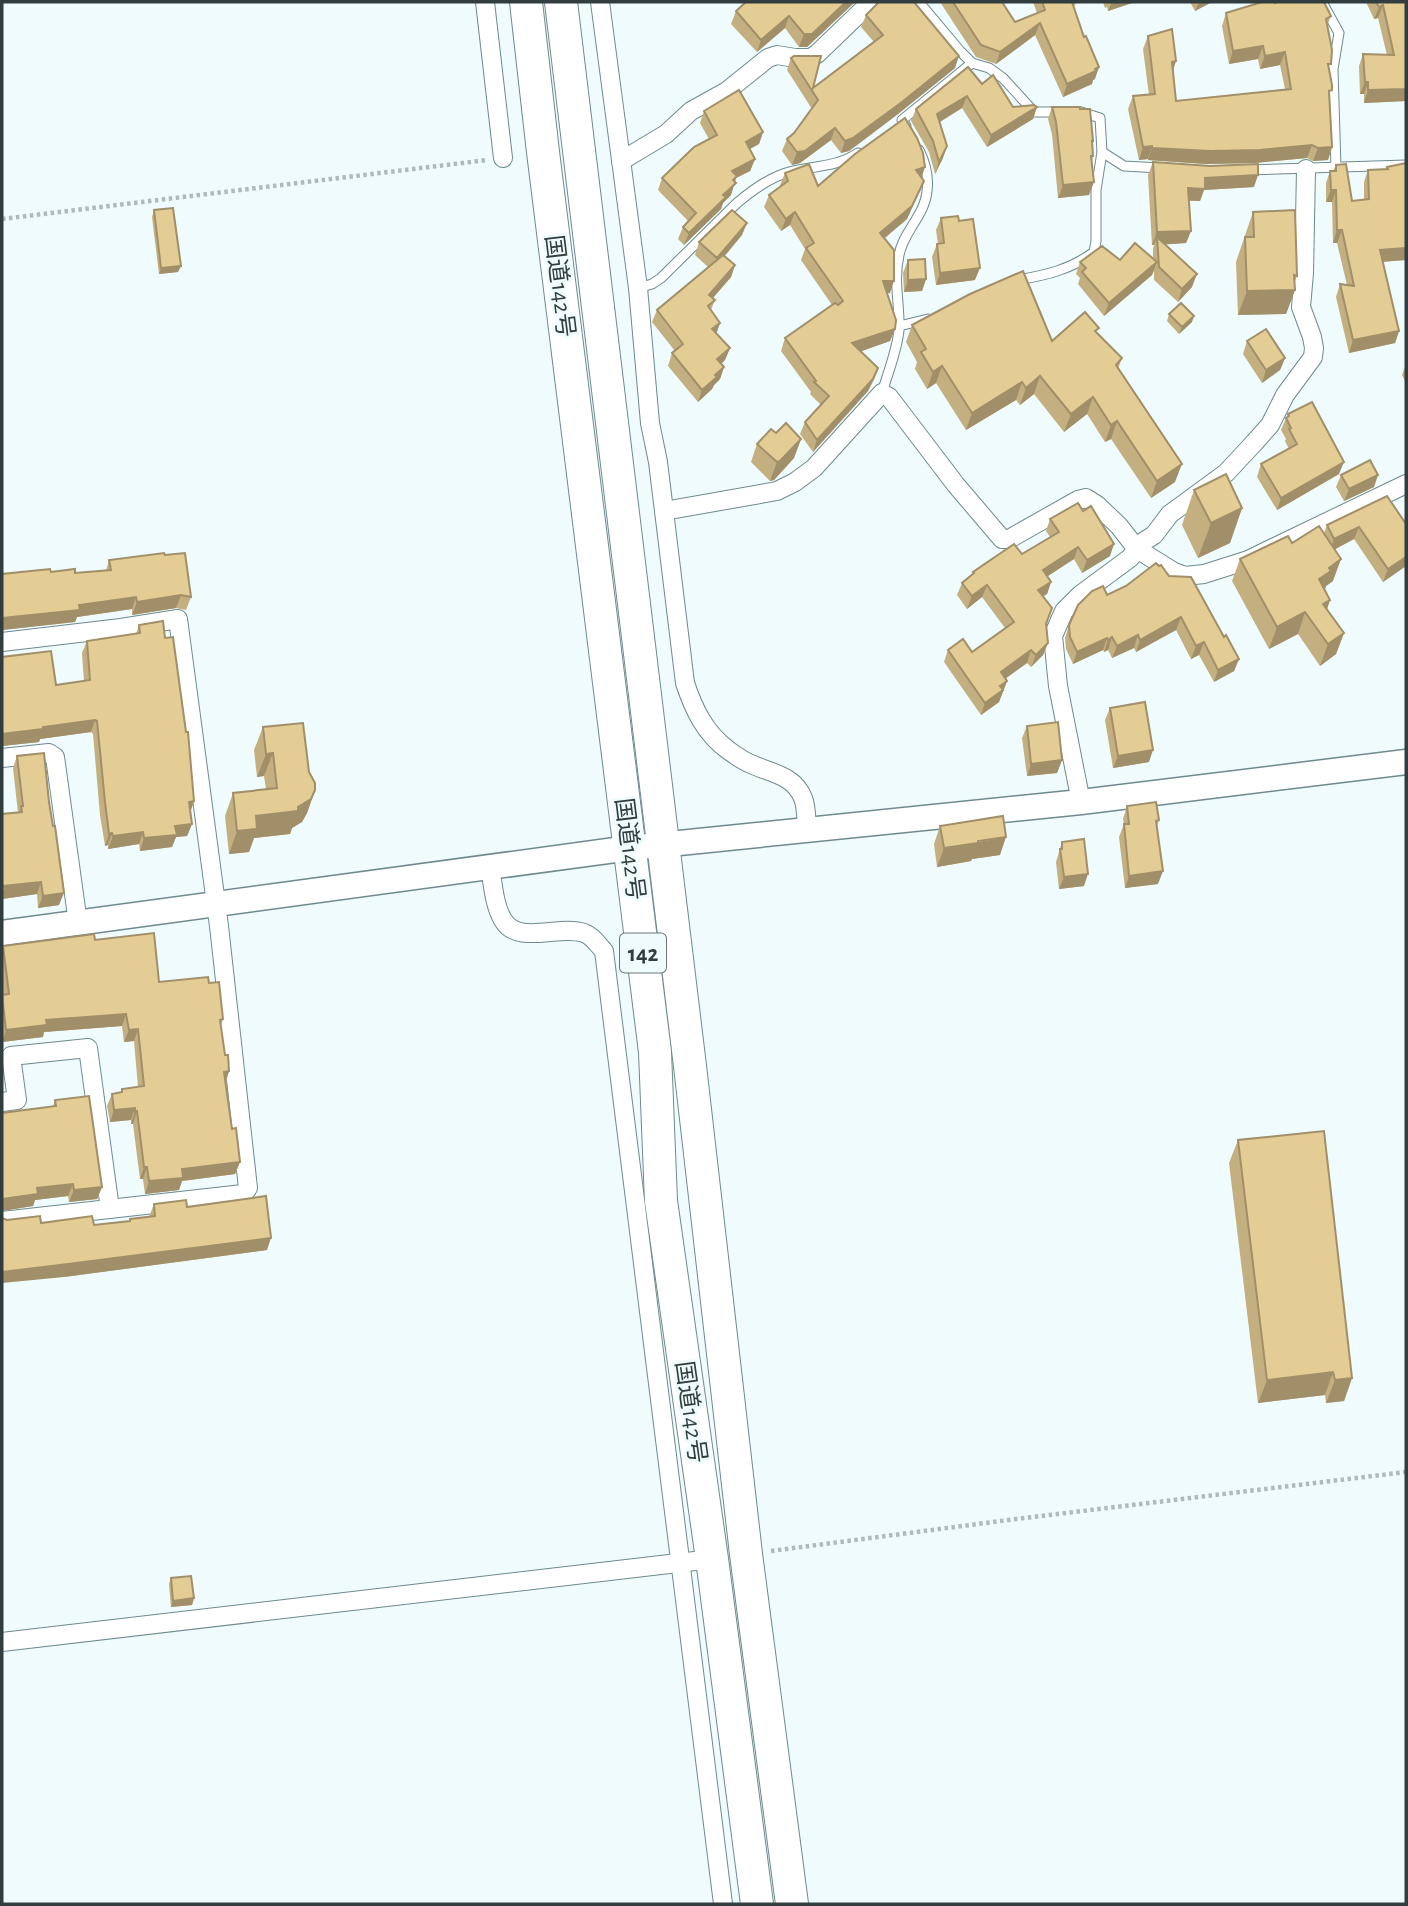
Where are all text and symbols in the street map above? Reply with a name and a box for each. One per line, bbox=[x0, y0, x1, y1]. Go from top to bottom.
street label: 国道142号 bbox=[541, 233, 579, 339]
street label: 国道142号 bbox=[611, 796, 649, 902]
road number: 142 bbox=[620, 934, 666, 972]
street label: 国道142号 bbox=[671, 1359, 711, 1465]

